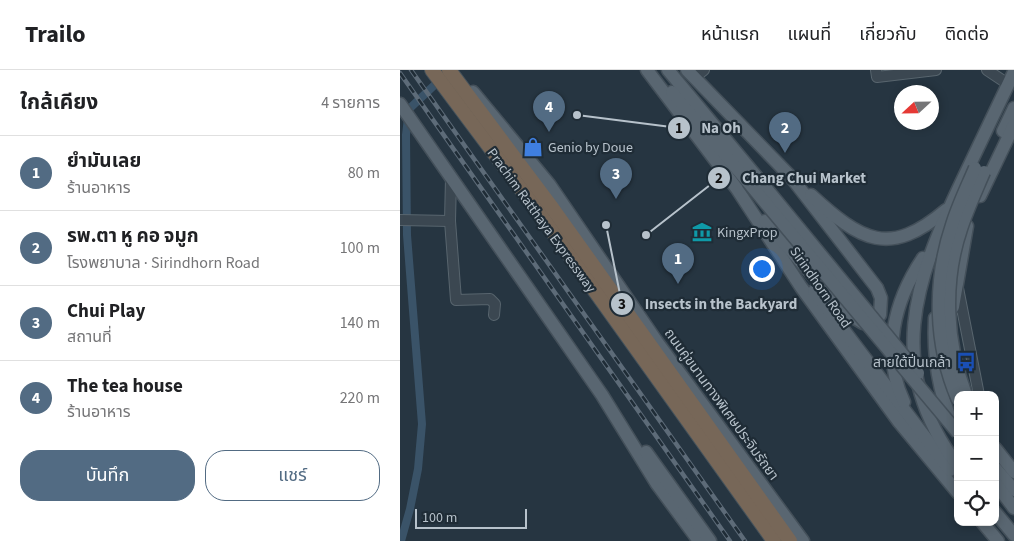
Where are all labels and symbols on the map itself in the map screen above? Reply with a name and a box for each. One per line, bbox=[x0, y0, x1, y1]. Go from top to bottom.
north arrow bbox=[894, 85, 939, 130]
pin: 4 bbox=[533, 91, 565, 132]
pin: 2 bbox=[769, 112, 801, 153]
callout: Na Oh bbox=[666, 113, 751, 143]
text: 1 bbox=[675, 118, 683, 139]
text: Na Oh bbox=[701, 118, 741, 139]
shop icon: Genio by Doue bbox=[522, 136, 544, 158]
place label: Genio by Doue bbox=[548, 138, 633, 158]
street label: Prachim Ratthaya Expressway bbox=[482, 144, 601, 297]
pin: 3 bbox=[600, 158, 632, 199]
callout: Chang Chui Market bbox=[707, 163, 876, 193]
text: 2 bbox=[715, 168, 723, 189]
text: Chang Chui Market bbox=[742, 168, 866, 189]
museum icon: KingxProp bbox=[691, 221, 713, 243]
place label: KingxProp bbox=[717, 223, 778, 243]
pin: 1 bbox=[662, 243, 694, 284]
street label: Sirindhorn Road bbox=[785, 243, 856, 332]
your location bbox=[749, 256, 775, 282]
callout: Insects in the Backyard bbox=[609, 289, 807, 319]
text: 3 bbox=[618, 294, 626, 315]
text: Insects in the Backyard bbox=[645, 294, 797, 315]
street label: ถนนคู่ขนานทางพิเศษประจิมรัถยา bbox=[659, 325, 783, 485]
bus stop icon: สายใต้ปิ่นเกล้า bbox=[955, 351, 977, 373]
place label: สายใต้ปิ่นเกล้า bbox=[873, 353, 951, 373]
scale bar bbox=[415, 506, 528, 529]

